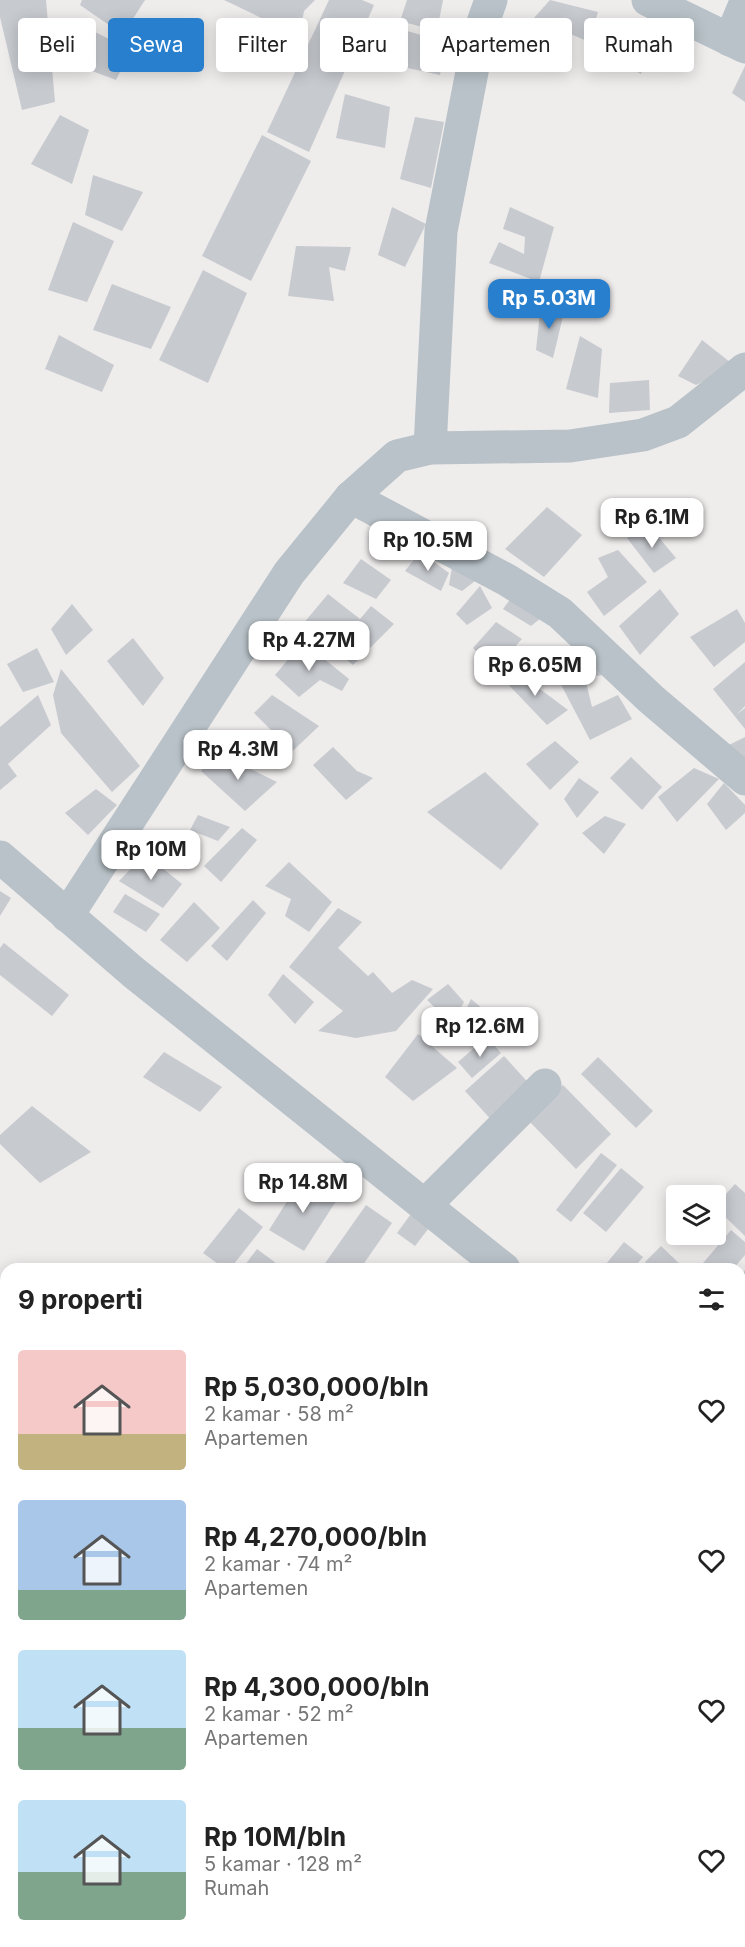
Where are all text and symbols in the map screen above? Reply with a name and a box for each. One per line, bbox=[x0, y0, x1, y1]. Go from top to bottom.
chip: Beli bbox=[18, 18, 96, 72]
chip: Sewa bbox=[108, 18, 204, 72]
chip: Filter bbox=[216, 18, 308, 72]
chip: Baru bbox=[320, 18, 408, 72]
chip: Apartemen bbox=[420, 18, 572, 72]
chip: Rumah bbox=[584, 18, 694, 72]
pin: Rp 5.03M bbox=[487, 279, 611, 330]
text: Rp 5.03M bbox=[502, 286, 596, 310]
pin: Rp 6.1M bbox=[597, 498, 707, 549]
text: Rp 6.1M bbox=[615, 505, 690, 529]
pin: Rp 10.5M bbox=[366, 521, 490, 572]
text: Rp 10.5M bbox=[383, 528, 473, 552]
pin: Rp 4.27M bbox=[247, 621, 371, 672]
text: Rp 4.27M bbox=[263, 628, 355, 652]
pin: Rp 6.05M bbox=[473, 646, 597, 697]
text: Rp 6.05M bbox=[488, 653, 582, 677]
pin: Rp 4.3M bbox=[183, 730, 293, 781]
text: Rp 4.3M bbox=[197, 737, 279, 761]
pin: Rp 10M bbox=[102, 830, 200, 881]
text: Rp 10M bbox=[115, 837, 187, 861]
pin: Rp 12.6M bbox=[418, 1007, 542, 1058]
text: Rp 12.6M bbox=[435, 1014, 525, 1038]
pin: Rp 14.8M bbox=[241, 1163, 365, 1214]
text: Rp 14.8M bbox=[258, 1170, 348, 1194]
map controls bbox=[666, 1185, 726, 1245]
button: layers bbox=[666, 1185, 726, 1245]
icon: filters bbox=[695, 1283, 728, 1316]
text: 9 properti bbox=[18, 1284, 143, 1315]
text: Rp 5,030,000/bln bbox=[204, 1371, 429, 1402]
icon: home bbox=[66, 1374, 138, 1446]
icon: heart bbox=[695, 1394, 728, 1427]
text: 2 kamar · 58 m² bbox=[204, 1402, 354, 1426]
text: Apartemen bbox=[204, 1426, 308, 1450]
text: Rp 4,270,000/bln bbox=[204, 1521, 427, 1552]
icon: home bbox=[66, 1524, 138, 1596]
icon: heart bbox=[695, 1544, 728, 1577]
text: 2 kamar · 74 m² bbox=[204, 1552, 352, 1576]
text: Apartemen bbox=[204, 1576, 308, 1600]
text: Rp 4,300,000/bln bbox=[204, 1671, 430, 1702]
icon: home bbox=[66, 1674, 138, 1746]
icon: heart bbox=[695, 1694, 728, 1727]
text: 2 kamar · 52 m² bbox=[204, 1702, 354, 1726]
text: Apartemen bbox=[204, 1726, 308, 1750]
text: Rp 10M/bln bbox=[204, 1821, 346, 1852]
icon: home bbox=[66, 1824, 138, 1896]
icon: heart bbox=[695, 1844, 728, 1877]
text: 5 kamar · 128 m² bbox=[204, 1852, 362, 1876]
text: Rumah bbox=[204, 1876, 269, 1900]

